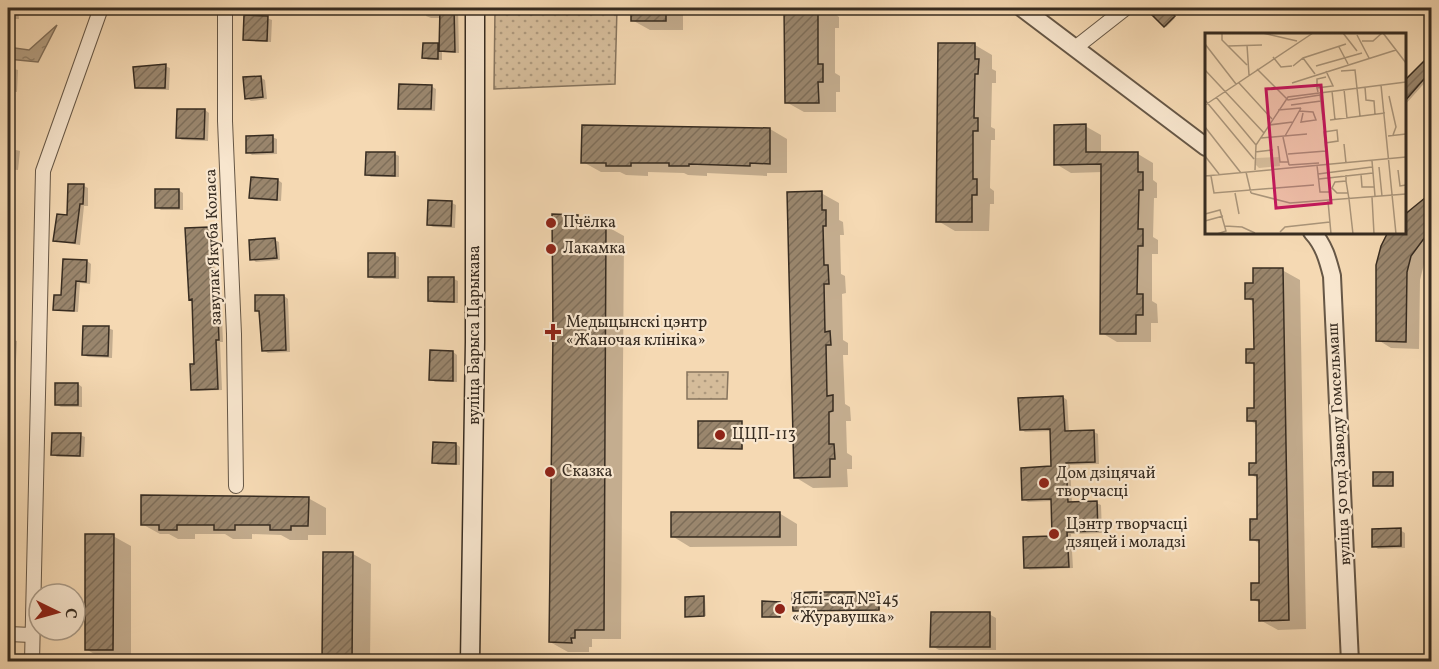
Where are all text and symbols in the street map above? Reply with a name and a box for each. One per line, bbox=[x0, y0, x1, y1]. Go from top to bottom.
inset map bbox=[1205, 33, 1406, 234]
street label: завулак Якуба Коласа bbox=[200, 168, 228, 326]
place label: Пчёлка bbox=[563, 212, 616, 234]
marker: Пчёлка bbox=[544, 216, 558, 230]
place label: Лакамка bbox=[563, 238, 626, 260]
marker: Лакамка bbox=[544, 242, 558, 256]
street label: вуліца Барыса Царыкава bbox=[464, 245, 486, 425]
place label: Медыцынскі цэнтр «Жаночая клініка» bbox=[566, 312, 707, 352]
street label: вуліца 50 год Заводу Гомсельмаш bbox=[1323, 322, 1357, 566]
marker: Медыцынскі цэнтр «Жаночая клініка» bbox=[544, 323, 562, 341]
place label: ЦЦП-113 bbox=[732, 424, 796, 446]
marker: ЦЦП-113 bbox=[713, 428, 727, 442]
place label: Сказка bbox=[562, 461, 612, 483]
place label: Дом дзіцячай творчасці bbox=[1056, 463, 1156, 503]
marker: Сказка bbox=[543, 465, 557, 479]
marker: Дом дзіцячай творчасці bbox=[1037, 476, 1051, 490]
place label: Цэнтр творчасці дзяцей і моладзі bbox=[1066, 514, 1188, 554]
marker: Цэнтр творчасці дзяцей і моладзі bbox=[1047, 527, 1061, 541]
north arrow bbox=[27, 582, 87, 642]
place label: Яслі-сад №145 «Журавушка» bbox=[792, 589, 899, 629]
marker: Яслі-сад №145 «Журавушка» bbox=[773, 602, 787, 616]
text: С bbox=[59, 607, 81, 619]

